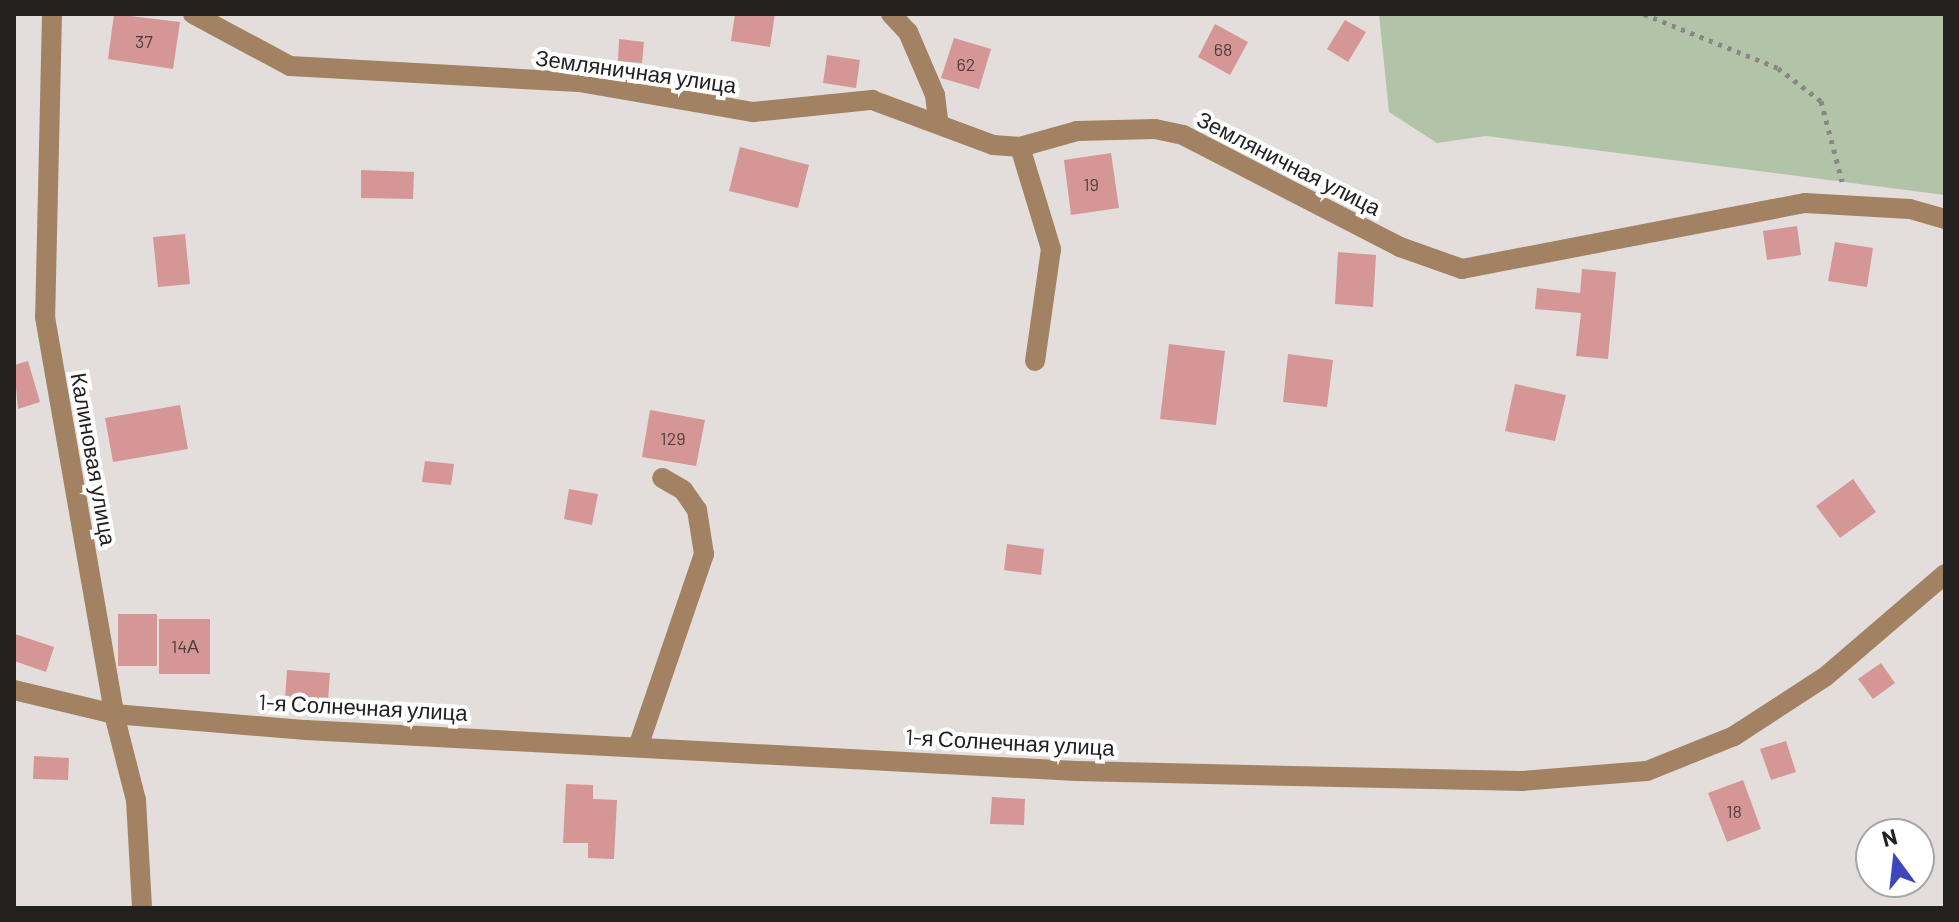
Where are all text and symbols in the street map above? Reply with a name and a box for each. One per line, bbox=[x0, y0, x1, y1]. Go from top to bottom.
house number: 37 bbox=[135, 30, 153, 52]
house number: 68 bbox=[1214, 38, 1232, 60]
street label: Земляничная улица bbox=[534, 44, 738, 98]
house number: 62 bbox=[957, 53, 975, 75]
street label: Земляничная улица bbox=[1193, 105, 1385, 221]
house number: 19 bbox=[1083, 173, 1099, 195]
street label: Калиновая улица bbox=[66, 371, 122, 547]
house number: 129 bbox=[660, 427, 686, 449]
house number: 14А bbox=[171, 635, 199, 657]
street label: 1-я Солнечная улица bbox=[258, 688, 468, 726]
street label: 1-я Солнечная улица bbox=[905, 723, 1115, 761]
house number: 18 bbox=[1726, 800, 1742, 822]
north arrow bbox=[1855, 818, 1935, 898]
text: N bbox=[1879, 822, 1900, 851]

